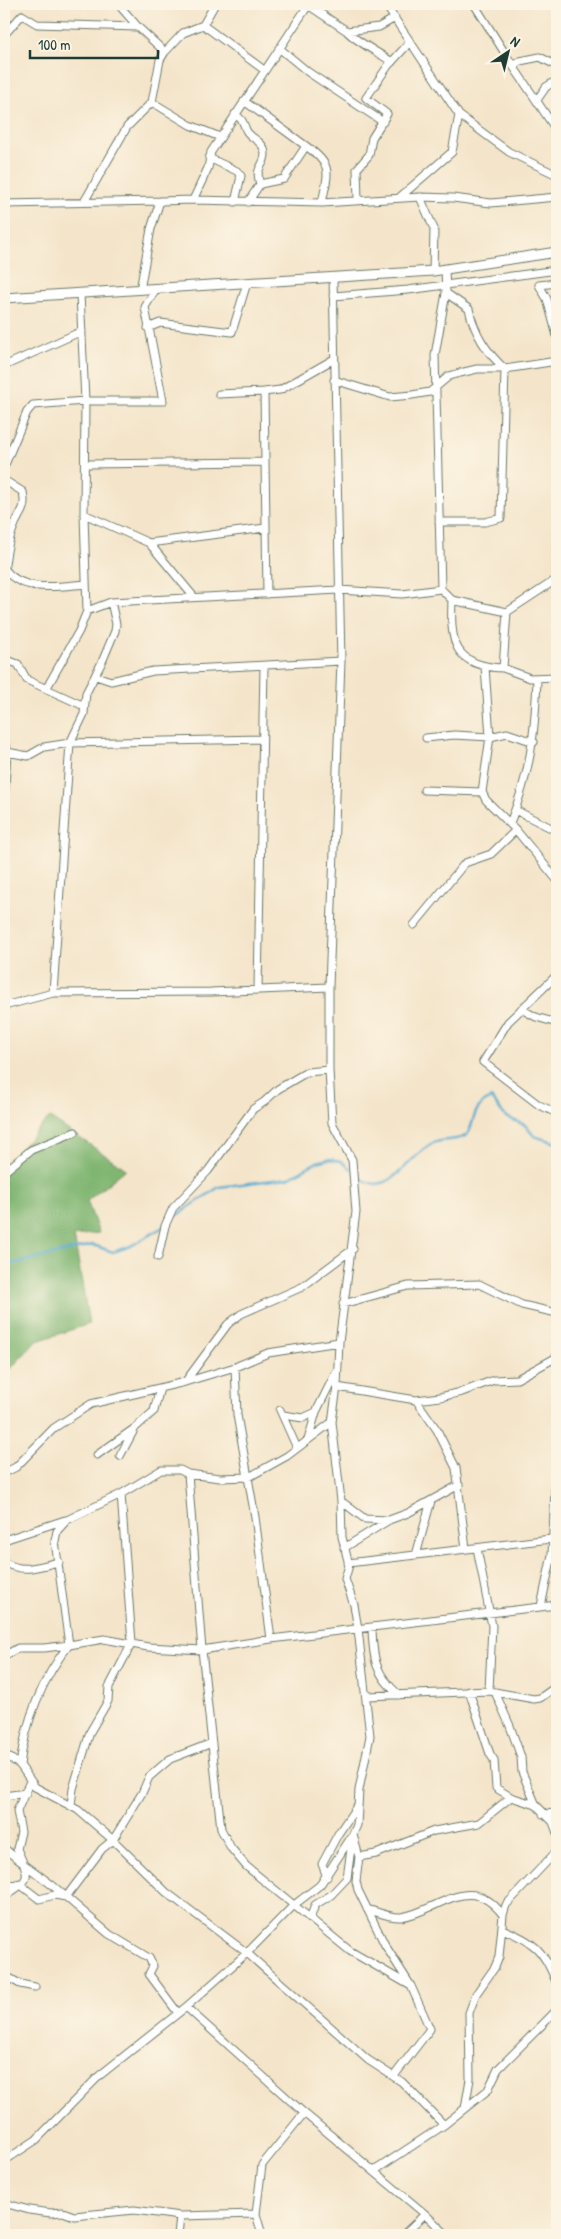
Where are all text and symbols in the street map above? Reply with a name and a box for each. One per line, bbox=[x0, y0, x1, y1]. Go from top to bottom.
scale bar bbox=[30, 28, 158, 60]
north arrow bbox=[484, 28, 534, 78]
text: N bbox=[507, 31, 525, 51]
text: 100 m bbox=[38, 34, 71, 55]

